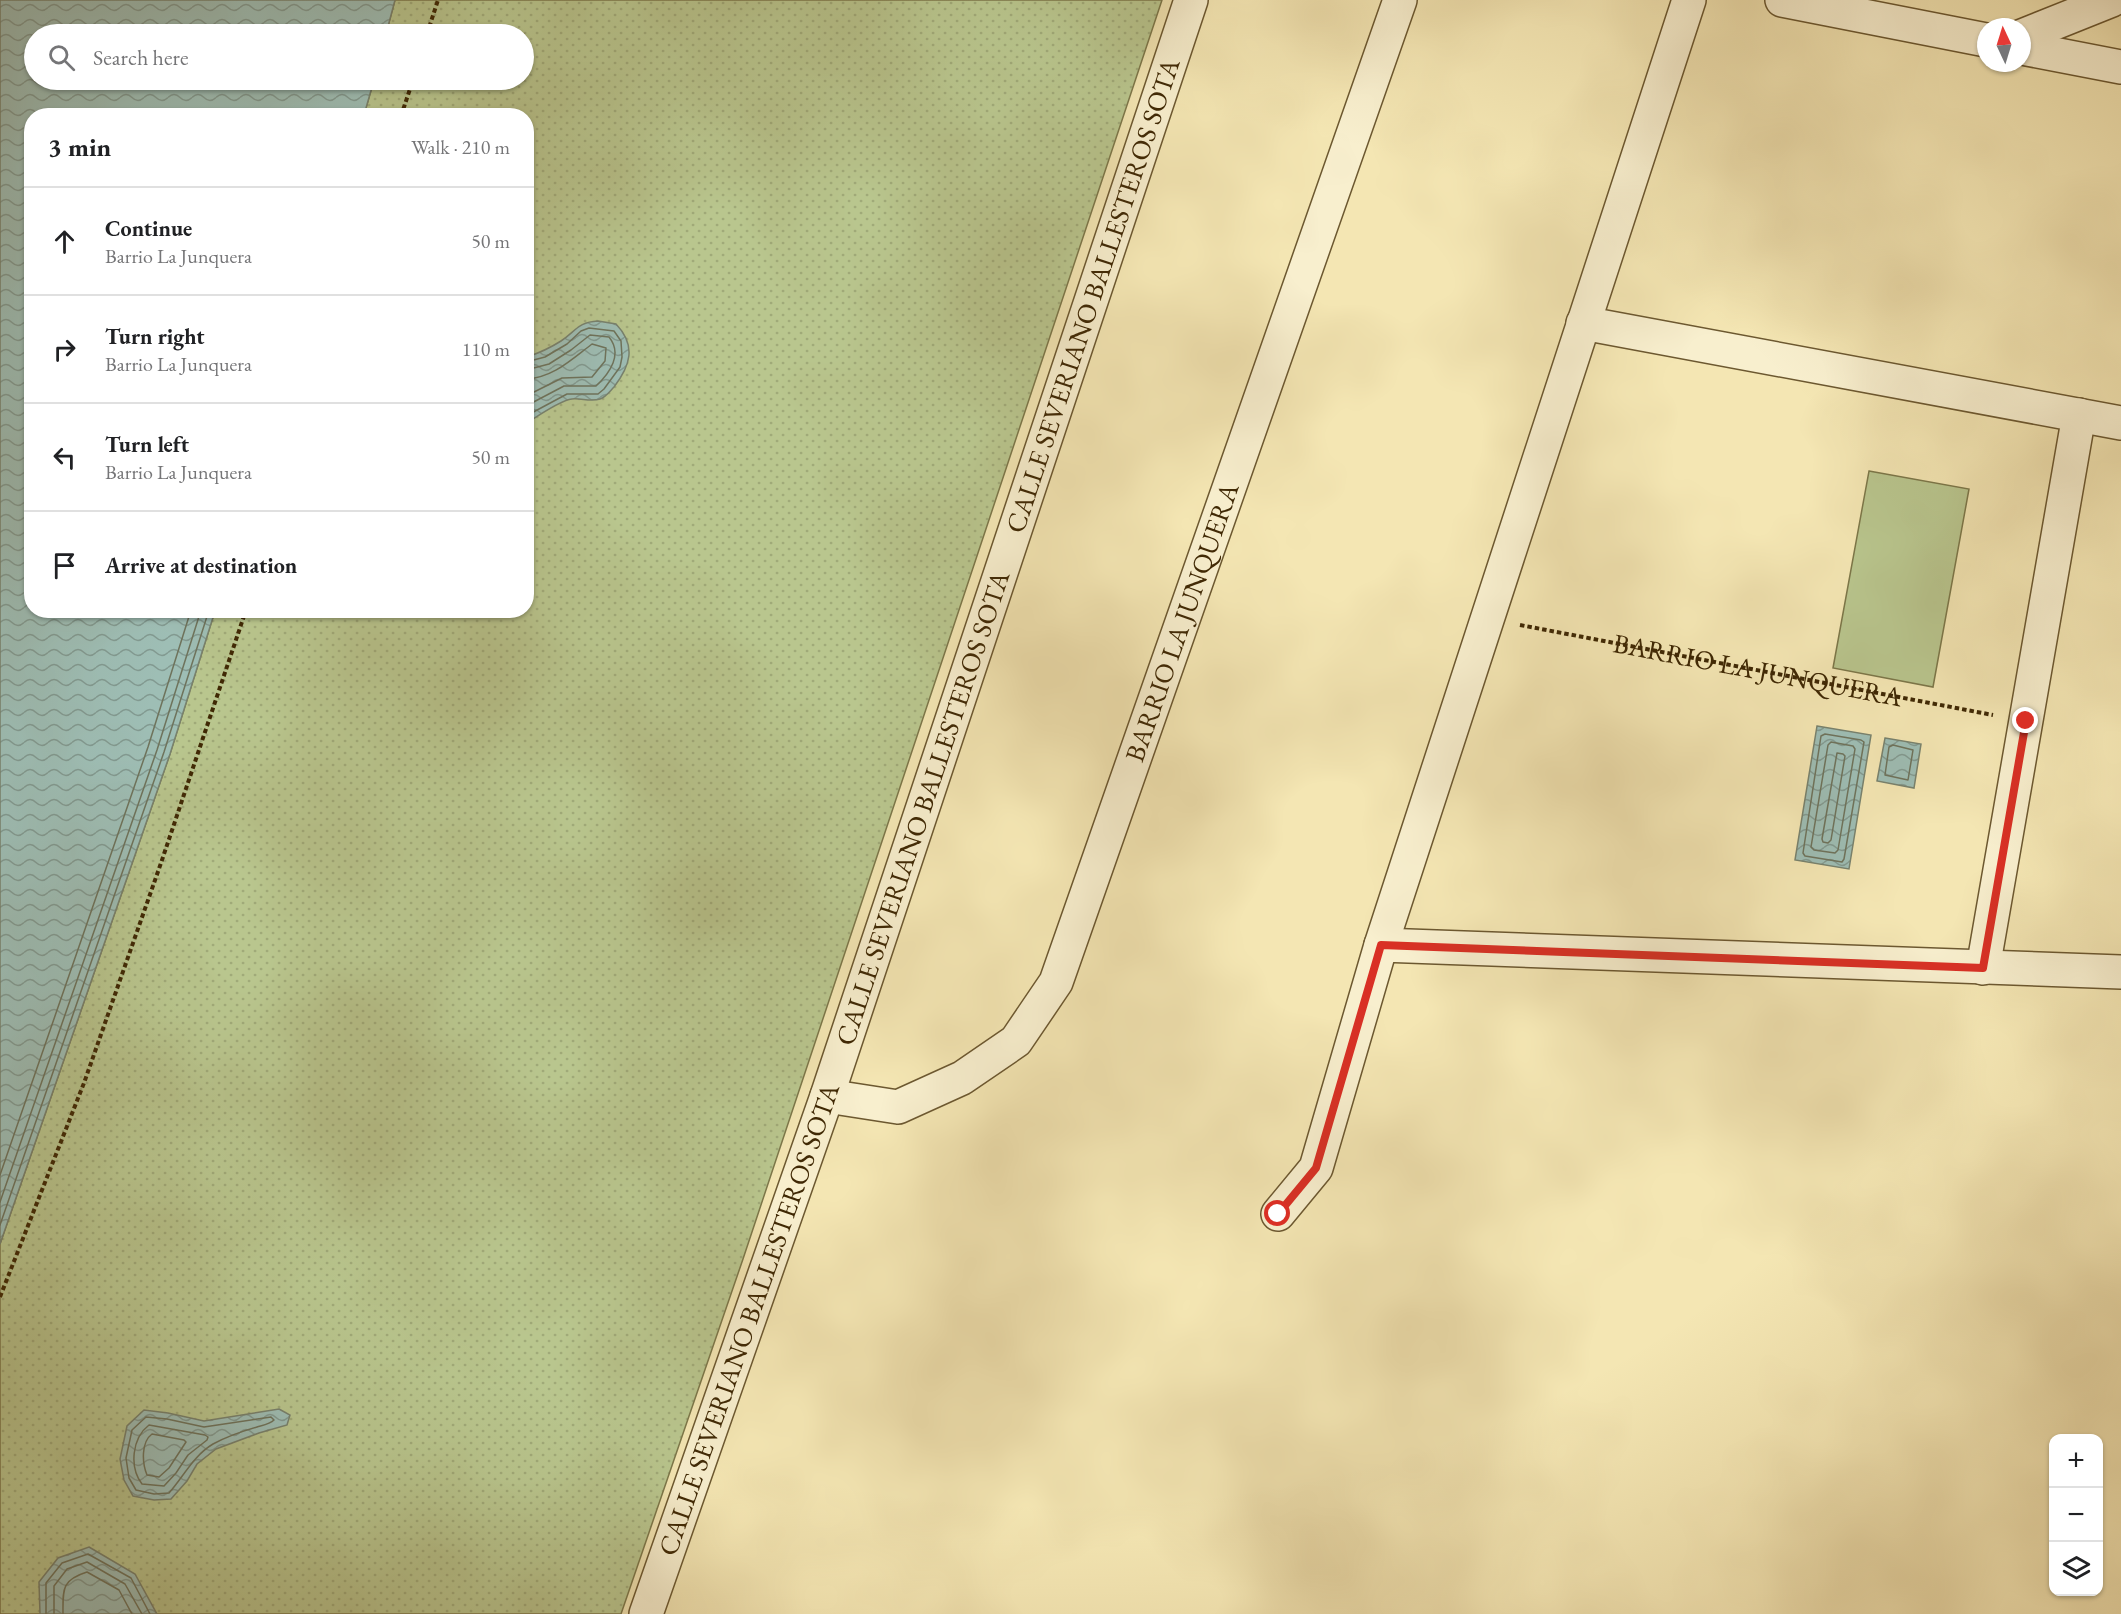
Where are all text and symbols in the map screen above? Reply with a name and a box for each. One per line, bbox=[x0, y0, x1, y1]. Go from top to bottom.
north arrow bbox=[1977, 18, 2031, 72]
search box bbox=[24, 24, 534, 90]
icon: search bbox=[45, 41, 78, 74]
text: Search here bbox=[93, 43, 188, 72]
street label: CALLE SEVERIANO BALLESTEROS SOTA bbox=[997, 53, 1188, 537]
text: 3 min bbox=[48, 130, 111, 164]
text: Walk · 210 m bbox=[411, 134, 510, 160]
text: Continue bbox=[105, 214, 192, 243]
icon: ahead bbox=[48, 225, 81, 258]
text: 50 m bbox=[471, 228, 510, 254]
text: Barrio La Junquera bbox=[105, 243, 252, 269]
text: Turn right bbox=[105, 322, 204, 351]
icon: right bbox=[48, 333, 81, 366]
text: 110 m bbox=[462, 336, 510, 362]
text: Barrio La Junquera bbox=[105, 351, 252, 377]
text: Turn left bbox=[105, 430, 189, 459]
icon: left bbox=[48, 441, 81, 474]
text: 50 m bbox=[471, 444, 510, 470]
text: Barrio La Junquera bbox=[105, 459, 252, 485]
street label: BARRIO LA JUNQUERA bbox=[1117, 478, 1247, 766]
icon: arrive bbox=[48, 549, 81, 582]
text: Arrive at destination bbox=[105, 551, 297, 580]
street label: CALLE SEVERIANO BALLESTEROS SOTA bbox=[827, 566, 1017, 1050]
street label: BARRIO LA JUNQUERA bbox=[1610, 625, 1906, 714]
route end bbox=[2012, 707, 2038, 733]
street label: CALLE SEVERIANO BALLESTEROS SOTA bbox=[650, 1078, 847, 1560]
route start bbox=[1264, 1200, 1290, 1226]
map controls bbox=[2049, 1434, 2103, 1596]
button: + bbox=[2049, 1434, 2103, 1488]
button: − bbox=[2049, 1488, 2103, 1542]
button: layers bbox=[2049, 1542, 2103, 1596]

